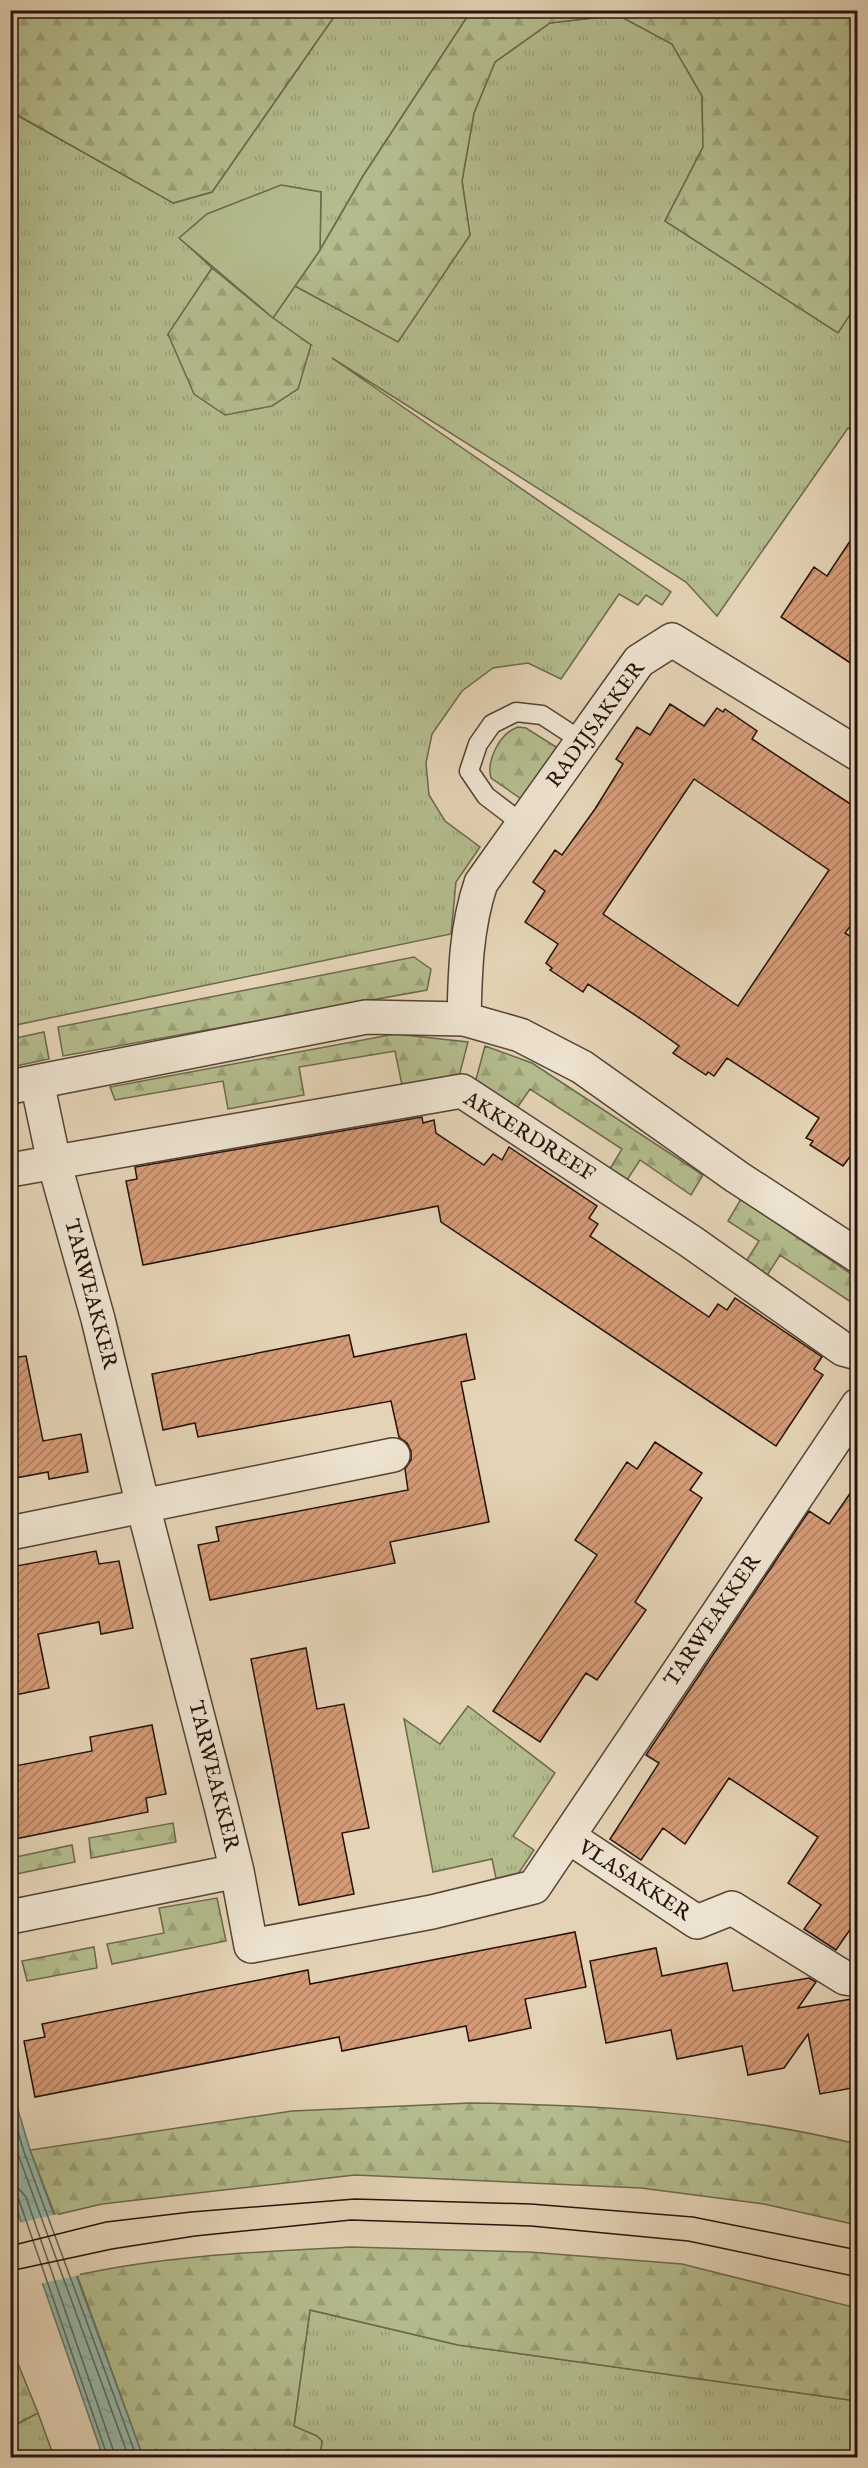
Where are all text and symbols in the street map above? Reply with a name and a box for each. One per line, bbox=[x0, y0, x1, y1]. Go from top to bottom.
street label: RADIJSAKKER bbox=[541, 656, 652, 794]
street label: AKKERDREEF bbox=[457, 1085, 600, 1188]
street label: TARWEAKKER bbox=[57, 1216, 123, 1373]
street label: TARWEAKKER bbox=[659, 1549, 768, 1692]
street label: TARWEAKKER bbox=[181, 1698, 245, 1855]
street label: VLASAKKER bbox=[572, 1834, 696, 1928]

